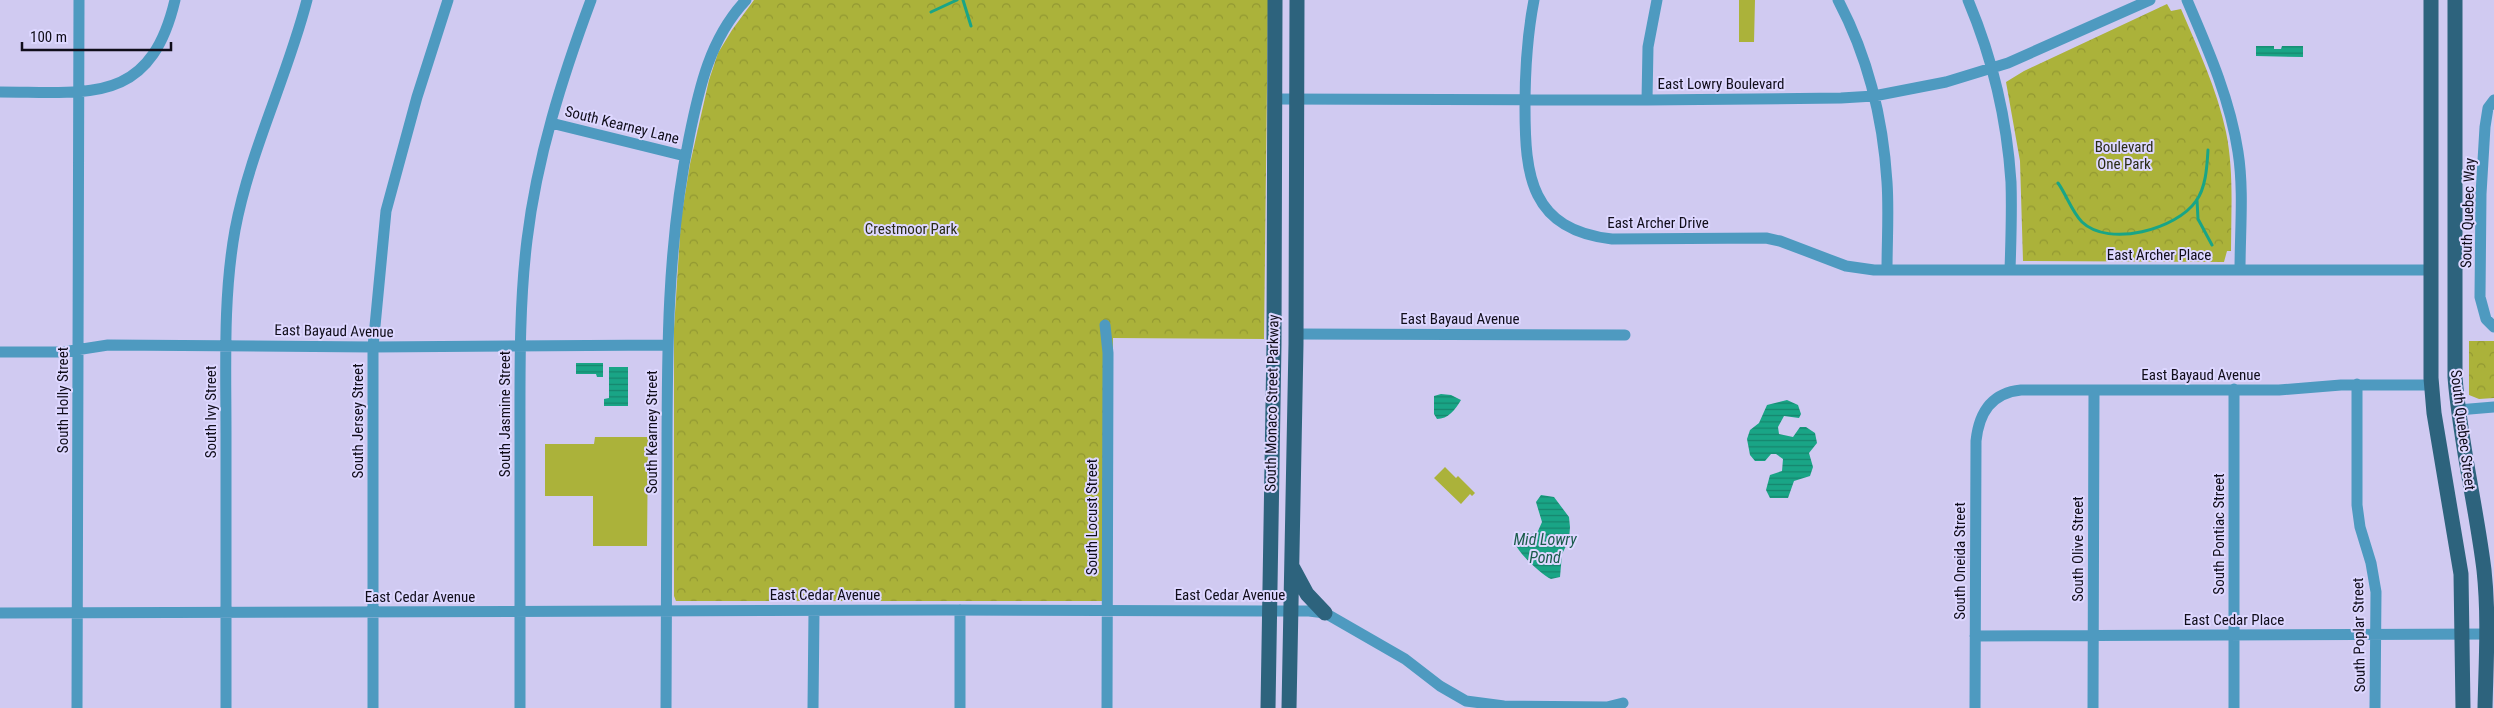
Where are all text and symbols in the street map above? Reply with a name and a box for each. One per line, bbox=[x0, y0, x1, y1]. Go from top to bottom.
scale bar bbox=[22, 20, 171, 52]
text: 100 m bbox=[30, 28, 67, 46]
street label: East Lowry Boulevard bbox=[1658, 75, 1784, 93]
street label: South Kearney Lane bbox=[563, 102, 681, 148]
park label: Boulevard One Park bbox=[2095, 138, 2153, 173]
street label: South Quebec Way bbox=[2457, 158, 2479, 268]
street label: East Archer Drive bbox=[1607, 214, 1709, 232]
park label: Crestmoor Park bbox=[865, 220, 957, 238]
street label: East Archer Place bbox=[2107, 246, 2211, 264]
street label: East Bayaud Avenue bbox=[1400, 310, 1520, 328]
street label: South Monaco Street Parkway bbox=[1261, 314, 1283, 492]
street label: East Bayaud Avenue bbox=[274, 321, 394, 341]
street label: South Holly Street bbox=[54, 347, 72, 453]
street label: South Jasmine Street bbox=[496, 351, 514, 477]
street label: South Jersey Street bbox=[349, 363, 367, 479]
street label: South Ivy Street bbox=[202, 366, 220, 458]
street label: East Bayaud Avenue bbox=[2141, 366, 2261, 384]
street label: South Quebec Street bbox=[2447, 369, 2479, 491]
street label: South Kearney Street bbox=[643, 370, 661, 494]
street label: South Locust Street bbox=[1083, 459, 1101, 575]
street label: South Pontiac Street bbox=[2210, 473, 2228, 595]
street label: South Olive Street bbox=[2069, 496, 2087, 602]
street label: South Oneida Street bbox=[1951, 502, 1969, 620]
water label: Mid Lowry Pond bbox=[1513, 530, 1577, 567]
street label: South Poplar Street bbox=[2349, 578, 2369, 692]
street label: East Cedar Avenue bbox=[770, 586, 880, 604]
street label: East Cedar Avenue bbox=[1175, 586, 1285, 604]
street label: East Cedar Avenue bbox=[365, 588, 475, 606]
street label: East Cedar Place bbox=[2184, 611, 2284, 629]

